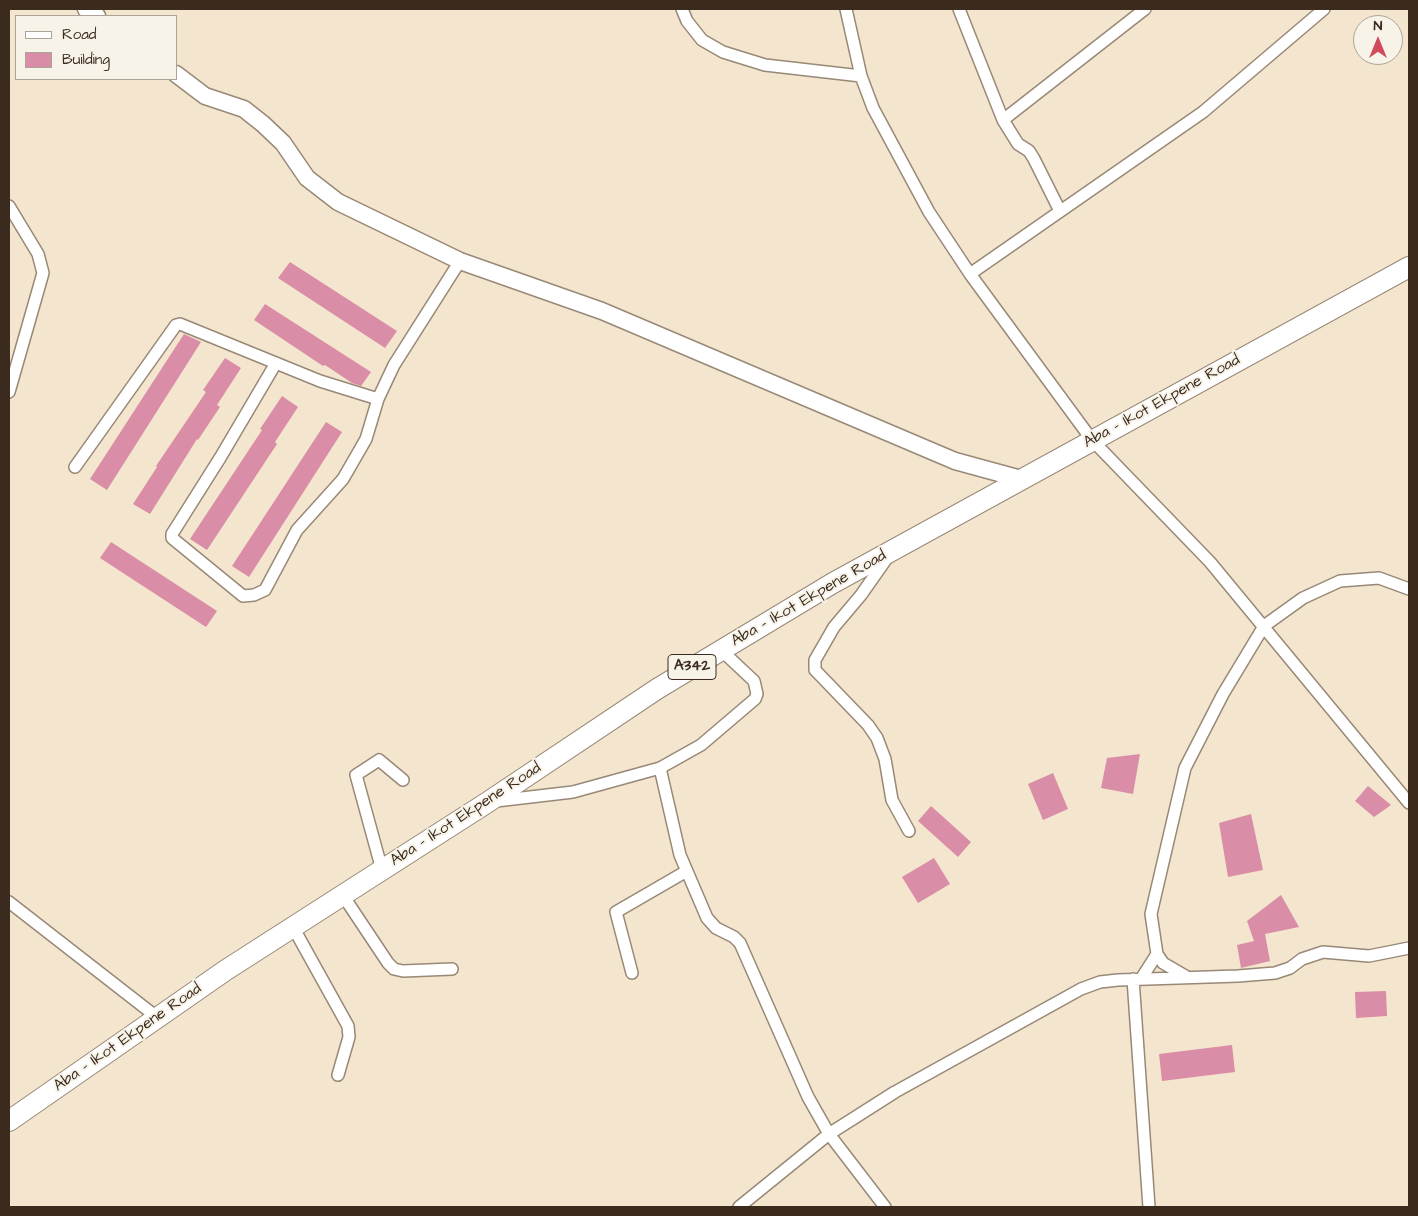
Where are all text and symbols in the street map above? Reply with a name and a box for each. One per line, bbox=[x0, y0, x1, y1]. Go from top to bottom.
legend bbox=[15, 15, 178, 80]
north arrow bbox=[1353, 15, 1403, 65]
text: N bbox=[1374, 16, 1382, 36]
text: Road bbox=[62, 24, 96, 45]
text: Building bbox=[62, 49, 110, 70]
street label: Aba - Ikot Ekpene Road bbox=[1080, 351, 1244, 453]
street label: Aba - Ikot Ekpene Road bbox=[728, 547, 890, 651]
road number: A342 bbox=[668, 654, 716, 680]
street label: Aba - Ikot Ekpene Road bbox=[387, 759, 545, 871]
street label: Aba - Ikot Ekpene Road bbox=[50, 980, 206, 1096]

